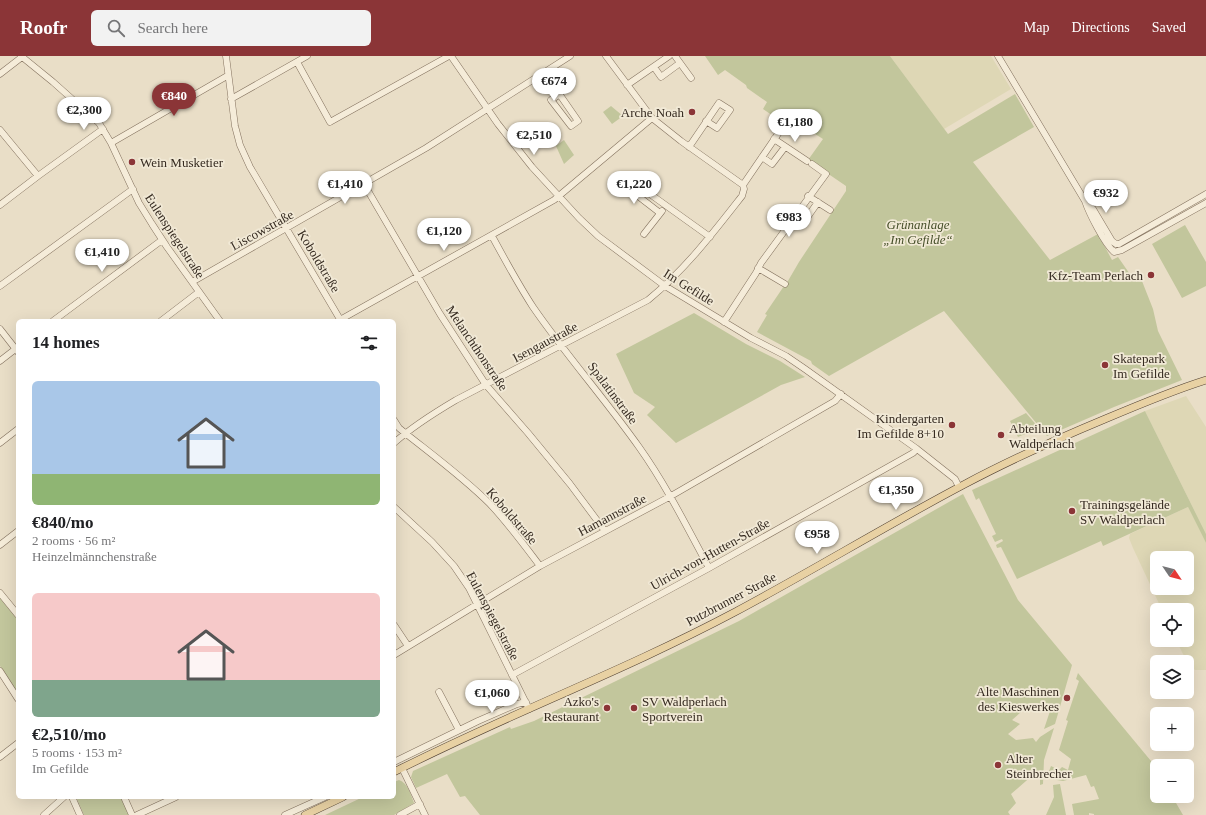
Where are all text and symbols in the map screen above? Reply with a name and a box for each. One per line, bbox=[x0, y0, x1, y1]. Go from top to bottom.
search box bbox=[91, 10, 371, 46]
text: Roofr bbox=[20, 17, 67, 38]
icon: search bbox=[105, 17, 127, 39]
text: Search here bbox=[137, 20, 208, 36]
text: Map bbox=[1024, 20, 1049, 35]
text: Directions bbox=[1071, 20, 1130, 35]
text: Saved bbox=[1152, 20, 1186, 35]
pin: €674 bbox=[530, 68, 578, 102]
text: €674 bbox=[541, 73, 567, 88]
pin: €840 bbox=[150, 83, 198, 117]
text: €840 bbox=[161, 88, 187, 103]
pin: €2,300 bbox=[51, 97, 117, 131]
text: €2,300 bbox=[66, 102, 102, 117]
place label: Arche Noah bbox=[621, 105, 684, 120]
marker: Arche Noah bbox=[687, 107, 697, 117]
pin: €1,180 bbox=[762, 109, 828, 143]
text: €1,180 bbox=[777, 114, 813, 129]
pin: €2,510 bbox=[501, 122, 567, 156]
text: €2,510 bbox=[516, 127, 552, 142]
place label: Wein Musketier bbox=[140, 155, 224, 170]
marker: Wein Musketier bbox=[127, 157, 137, 167]
pin: €1,410 bbox=[312, 171, 378, 205]
pin: €1,220 bbox=[601, 171, 667, 205]
text: €1,410 bbox=[327, 176, 363, 191]
text: €1,220 bbox=[616, 176, 652, 191]
pin: €932 bbox=[1082, 180, 1130, 214]
text: €932 bbox=[1093, 185, 1119, 200]
street label: Eulenspiegelstraße bbox=[142, 191, 208, 281]
pin: €983 bbox=[765, 204, 813, 238]
street label: Liscowstraße bbox=[228, 207, 296, 253]
text: €983 bbox=[776, 209, 802, 224]
park label: Grünanlage „Im Gefilde“ bbox=[883, 217, 953, 247]
pin: €1,120 bbox=[411, 218, 477, 252]
text: €1,120 bbox=[426, 223, 462, 238]
street label: Koboldstraße bbox=[295, 227, 344, 295]
pin: €1,410 bbox=[69, 239, 135, 273]
text: €1,410 bbox=[84, 244, 120, 259]
street label: Im Gefilde bbox=[661, 266, 717, 308]
place label: Kfz-Team Perlach bbox=[1048, 268, 1143, 283]
marker: Kfz-Team Perlach bbox=[1146, 270, 1156, 280]
street label: Melanchthonstraße bbox=[443, 303, 511, 394]
street label: Isengaustraße bbox=[510, 318, 580, 365]
icon: filters bbox=[358, 332, 380, 354]
text: 14 homes bbox=[32, 333, 100, 352]
place label: Skatepark Im Gefilde bbox=[1113, 351, 1170, 381]
street label: Spalatinstraße bbox=[585, 359, 641, 427]
marker: Skatepark Im Gefilde bbox=[1100, 360, 1110, 370]
icon: home bbox=[170, 407, 242, 479]
place label: Kindergarten Im Gefilde 8+10 bbox=[857, 411, 944, 441]
marker: Kindergarten Im Gefilde 8+10 bbox=[947, 420, 957, 430]
place label: Abteilung Waldperlach bbox=[1009, 421, 1075, 451]
marker: Abteilung Waldperlach bbox=[996, 430, 1006, 440]
pin: €1,350 bbox=[863, 477, 929, 511]
text: €1,350 bbox=[878, 482, 914, 497]
street label: Koboldstraße bbox=[483, 485, 541, 548]
street label: Hamannstraße bbox=[575, 491, 649, 539]
place label: Trainingsgelände SV Waldperlach bbox=[1080, 497, 1170, 527]
marker: Trainingsgelände SV Waldperlach bbox=[1067, 506, 1077, 516]
text: €840/mo bbox=[32, 513, 93, 532]
street label: Ulrich-von-Hutten-Straße bbox=[648, 515, 773, 593]
pin: €958 bbox=[793, 521, 841, 555]
text: €958 bbox=[804, 526, 830, 541]
text: 2 rooms · 56 m² bbox=[32, 533, 115, 548]
text: Heinzelmännchenstraße bbox=[32, 549, 157, 564]
north arrow bbox=[1150, 551, 1194, 595]
map controls bbox=[1150, 551, 1194, 803]
street label: Eulenspiegelstraße bbox=[463, 569, 523, 663]
street label: Putzbrunner Straße bbox=[683, 569, 779, 629]
button: locate bbox=[1150, 603, 1194, 647]
icon: home bbox=[170, 619, 242, 691]
button: layers bbox=[1150, 655, 1194, 699]
pin: €1,060 bbox=[459, 680, 525, 714]
place label: Alte Maschinen des Kieswerkes bbox=[976, 684, 1060, 714]
text: €1,060 bbox=[474, 685, 510, 700]
marker: Alte Maschinen des Kieswerkes bbox=[1062, 693, 1072, 703]
place label: Azko's Restaurant bbox=[543, 694, 599, 724]
place label: SV Waldperlach Sportverein bbox=[642, 694, 727, 724]
marker: Azko's Restaurant bbox=[602, 703, 612, 713]
marker: SV Waldperlach Sportverein bbox=[629, 703, 639, 713]
button: + bbox=[1150, 707, 1194, 751]
text: €2,510/mo bbox=[32, 725, 106, 744]
text: 5 rooms · 153 m² bbox=[32, 745, 122, 760]
place label: Alter Steinbrecher bbox=[1006, 751, 1072, 781]
button: − bbox=[1150, 759, 1194, 803]
marker: Alter Steinbrecher bbox=[993, 760, 1003, 770]
text: Im Gefilde bbox=[32, 761, 89, 776]

